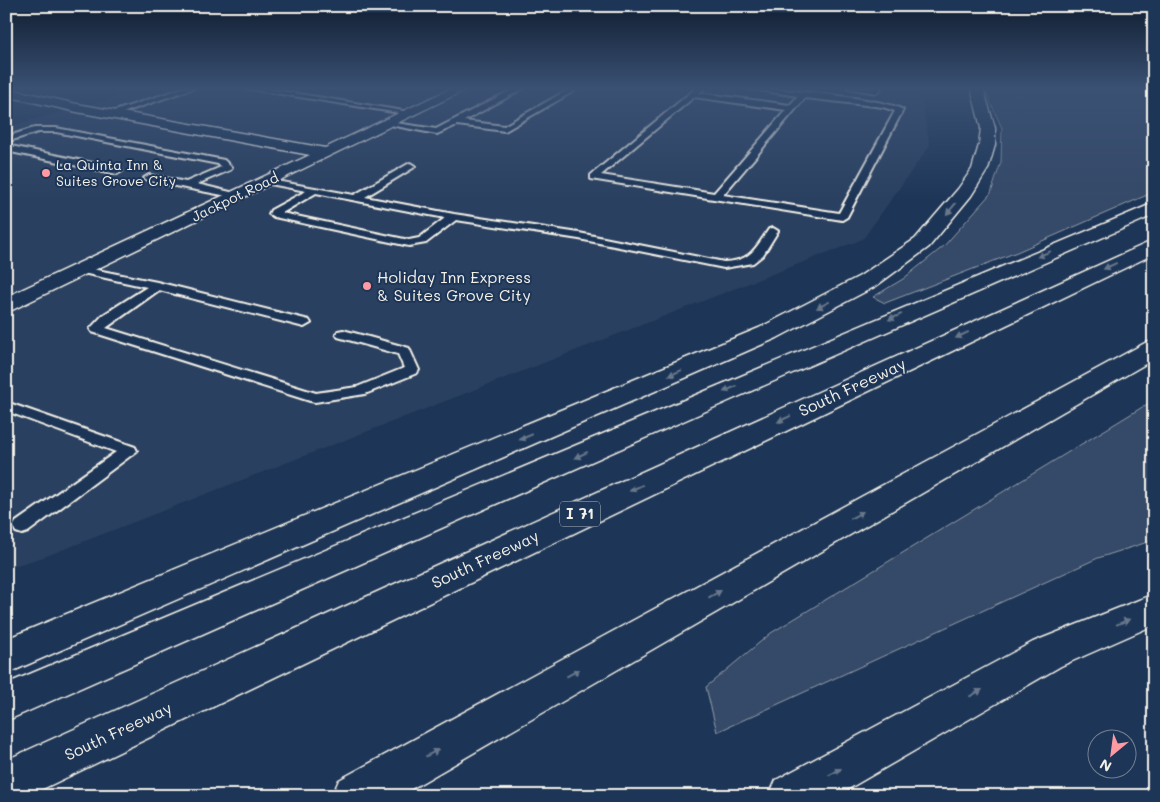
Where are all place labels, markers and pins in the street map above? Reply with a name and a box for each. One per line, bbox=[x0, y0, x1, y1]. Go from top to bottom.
place label: La Quinta Inn & Suites Grove City bbox=[56, 155, 176, 190]
marker: La Quinta Inn & Suites Grove City bbox=[40, 167, 52, 179]
place label: Holiday Inn Express & Suites Grove City bbox=[377, 266, 531, 305]
marker: Holiday Inn Express & Suites Grove City bbox=[361, 280, 373, 292]

